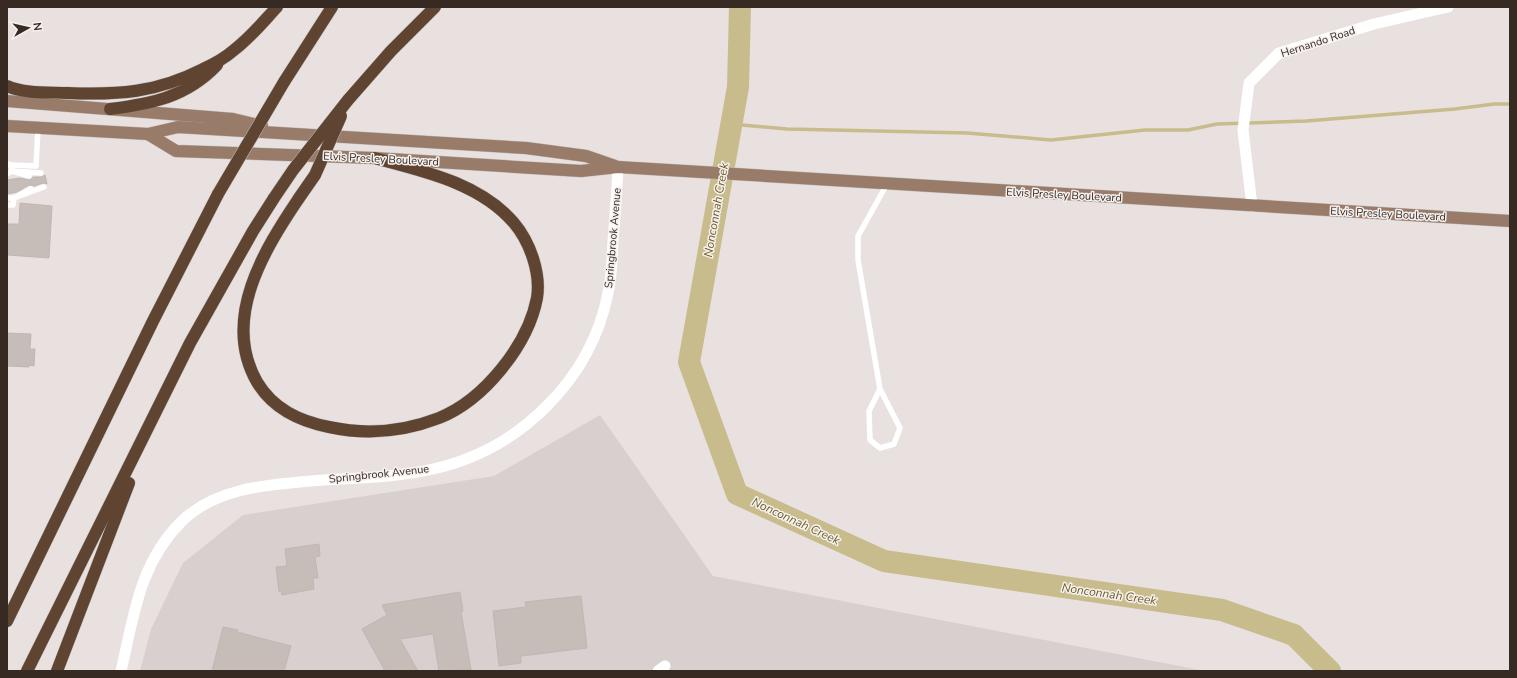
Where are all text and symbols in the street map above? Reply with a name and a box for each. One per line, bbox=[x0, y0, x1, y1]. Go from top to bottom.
north arrow bbox=[8, 8, 48, 48]
text: N bbox=[29, 22, 45, 32]
street label: Hernando Road bbox=[1279, 23, 1357, 61]
street label: Elvis Presley Boulevard bbox=[323, 148, 439, 170]
water label: Nonconnah Creek bbox=[700, 161, 732, 258]
street label: Elvis Presley Boulevard bbox=[1006, 184, 1122, 206]
street label: Springbrook Avenue bbox=[601, 187, 625, 289]
street label: Elvis Presley Boulevard bbox=[1330, 203, 1446, 225]
street label: Springbrook Avenue bbox=[328, 461, 430, 487]
water label: Nonconnah Creek bbox=[749, 494, 844, 549]
water label: Nonconnah Creek bbox=[1061, 579, 1158, 609]

